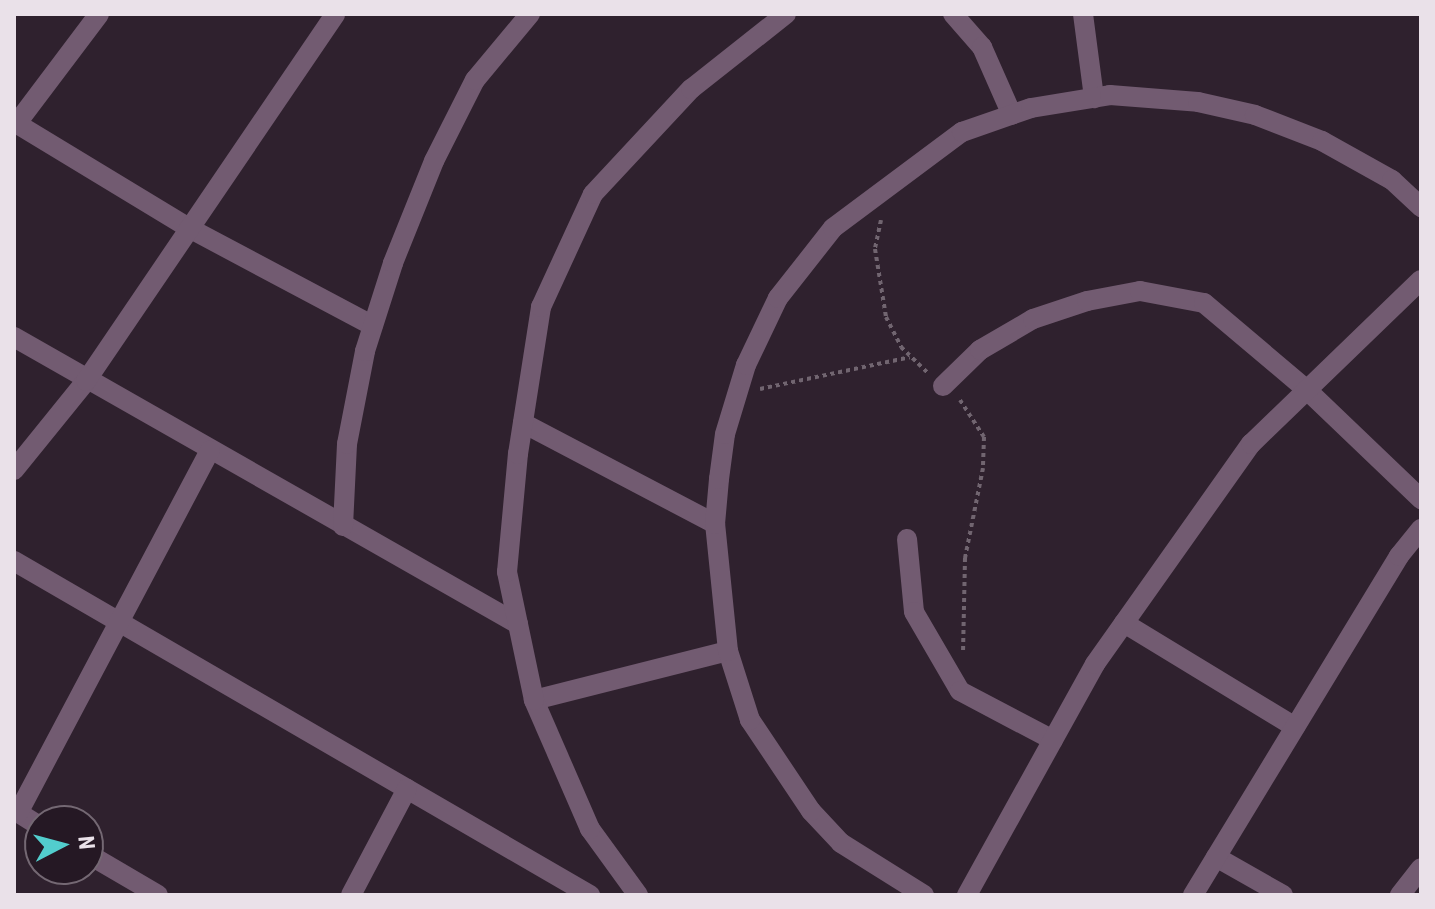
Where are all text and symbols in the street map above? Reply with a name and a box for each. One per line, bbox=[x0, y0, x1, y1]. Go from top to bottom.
north arrow bbox=[24, 805, 104, 885]
text: N bbox=[73, 835, 100, 851]

